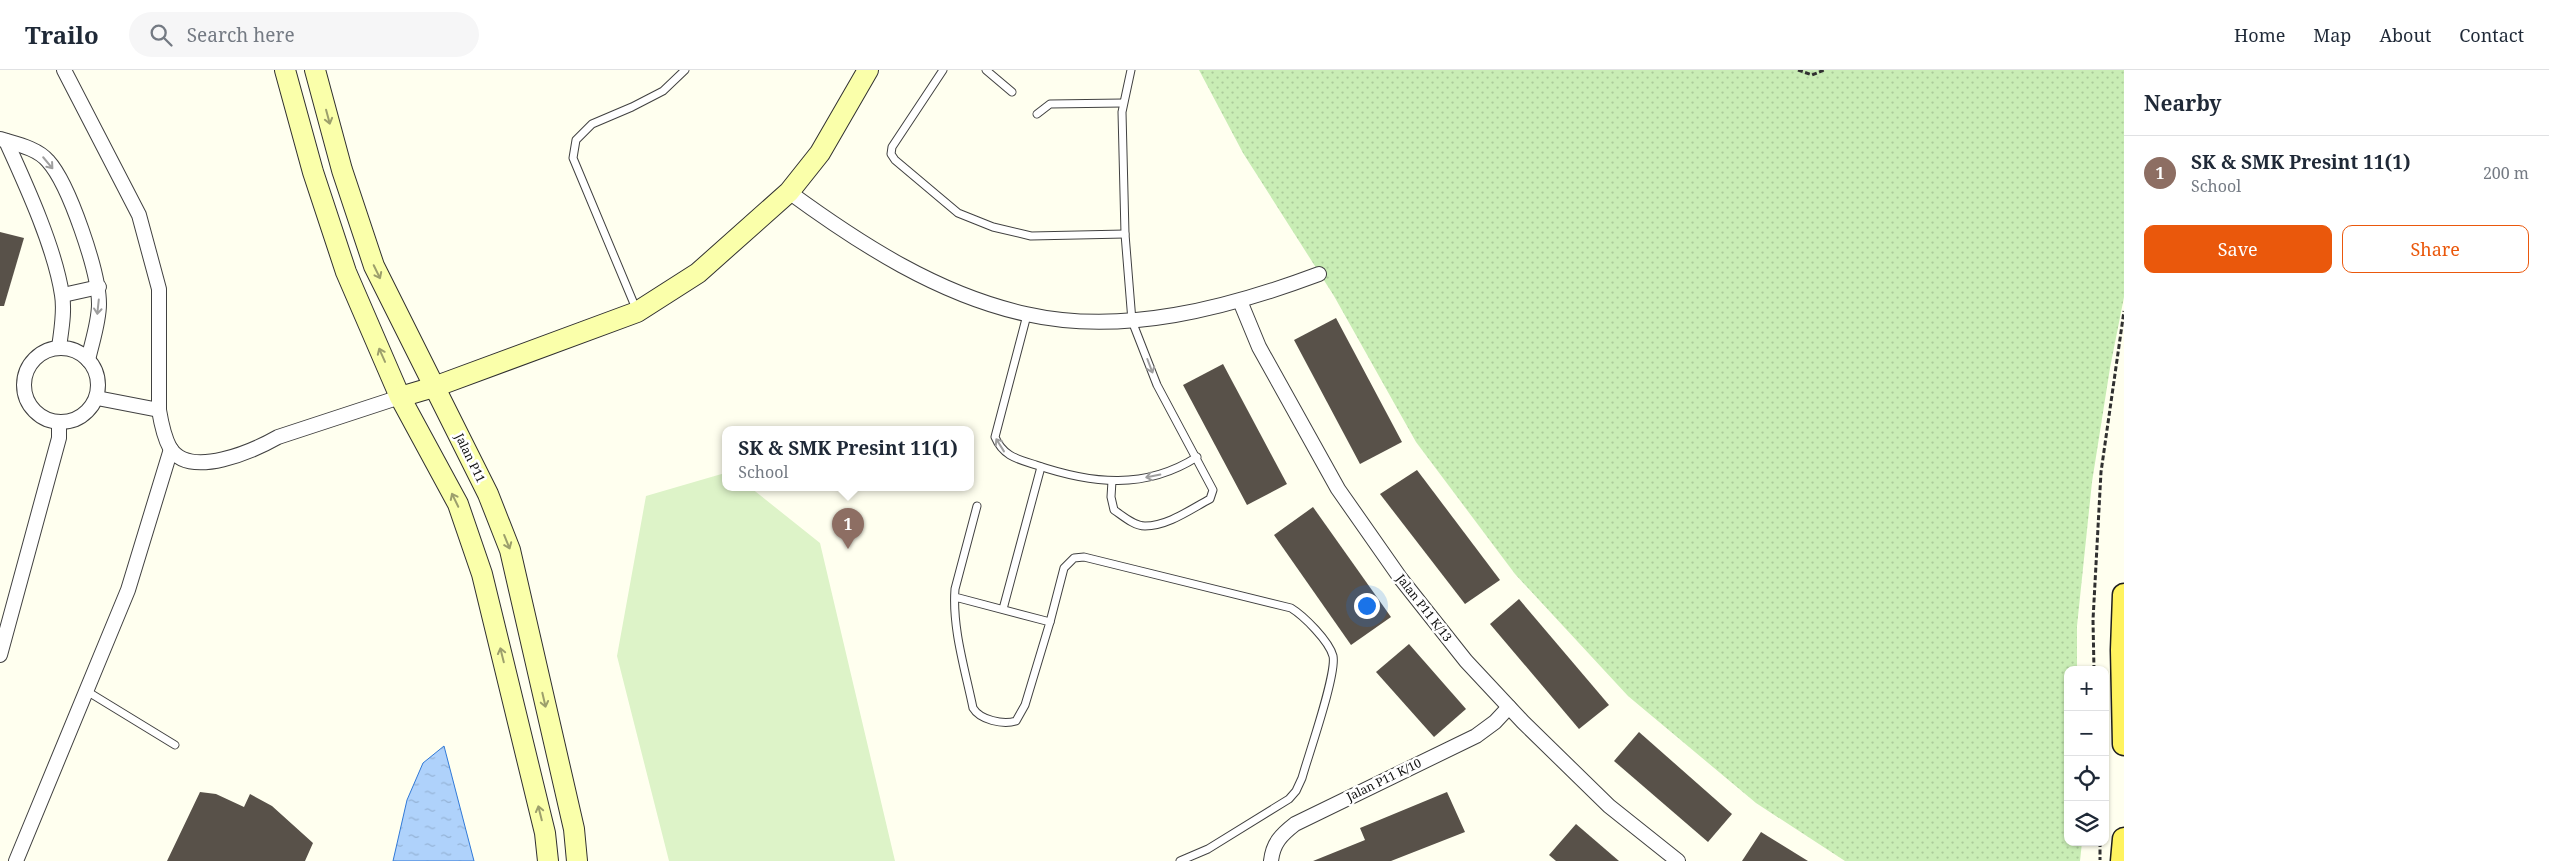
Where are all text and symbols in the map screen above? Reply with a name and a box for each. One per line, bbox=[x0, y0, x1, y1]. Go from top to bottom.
search box bbox=[129, 12, 479, 57]
text: Trailo bbox=[25, 18, 99, 51]
icon: search bbox=[147, 21, 175, 49]
text: Search here bbox=[187, 22, 295, 48]
text: Home bbox=[2234, 23, 2285, 47]
text: Map bbox=[2313, 23, 2351, 47]
text: About bbox=[2379, 23, 2431, 47]
text: Contact bbox=[2459, 23, 2524, 47]
text: Nearby bbox=[2144, 89, 2222, 117]
one-way arrow bbox=[323, 109, 333, 125]
text: SK & SMK Presint 11(1) bbox=[2191, 149, 2411, 175]
one-way arrow bbox=[43, 156, 54, 169]
text: 1 bbox=[2155, 162, 2165, 184]
text: 200 m bbox=[2483, 162, 2529, 184]
text: School bbox=[2191, 175, 2241, 197]
button: Save bbox=[2144, 225, 2332, 273]
button: Share bbox=[2342, 225, 2529, 273]
one-way arrow bbox=[373, 264, 383, 279]
one-way arrow bbox=[93, 299, 103, 315]
one-way arrow bbox=[376, 348, 386, 363]
one-way arrow bbox=[1145, 358, 1155, 373]
popup bbox=[722, 426, 974, 491]
street label: Jalan P11 bbox=[451, 429, 490, 485]
text: SK & SMK Presint 11(1) bbox=[738, 435, 958, 461]
one-way arrow bbox=[994, 438, 1005, 452]
text: School bbox=[738, 461, 788, 483]
one-way arrow bbox=[1145, 472, 1161, 482]
one-way arrow bbox=[450, 493, 459, 508]
pin: 1 bbox=[832, 508, 864, 549]
one-way arrow bbox=[503, 534, 512, 549]
street label: Jalan P11 K/13 bbox=[1392, 570, 1456, 645]
your location bbox=[1354, 593, 1380, 619]
one-way arrow bbox=[497, 648, 506, 664]
map controls bbox=[2064, 666, 2109, 846]
button: + bbox=[2064, 666, 2109, 711]
one-way arrow bbox=[540, 691, 549, 707]
button: − bbox=[2064, 711, 2109, 756]
street label: Jalan P11 K/10 bbox=[1343, 754, 1424, 805]
button: locate bbox=[2064, 756, 2109, 801]
button: layers bbox=[2064, 801, 2109, 846]
one-way arrow bbox=[535, 805, 545, 821]

